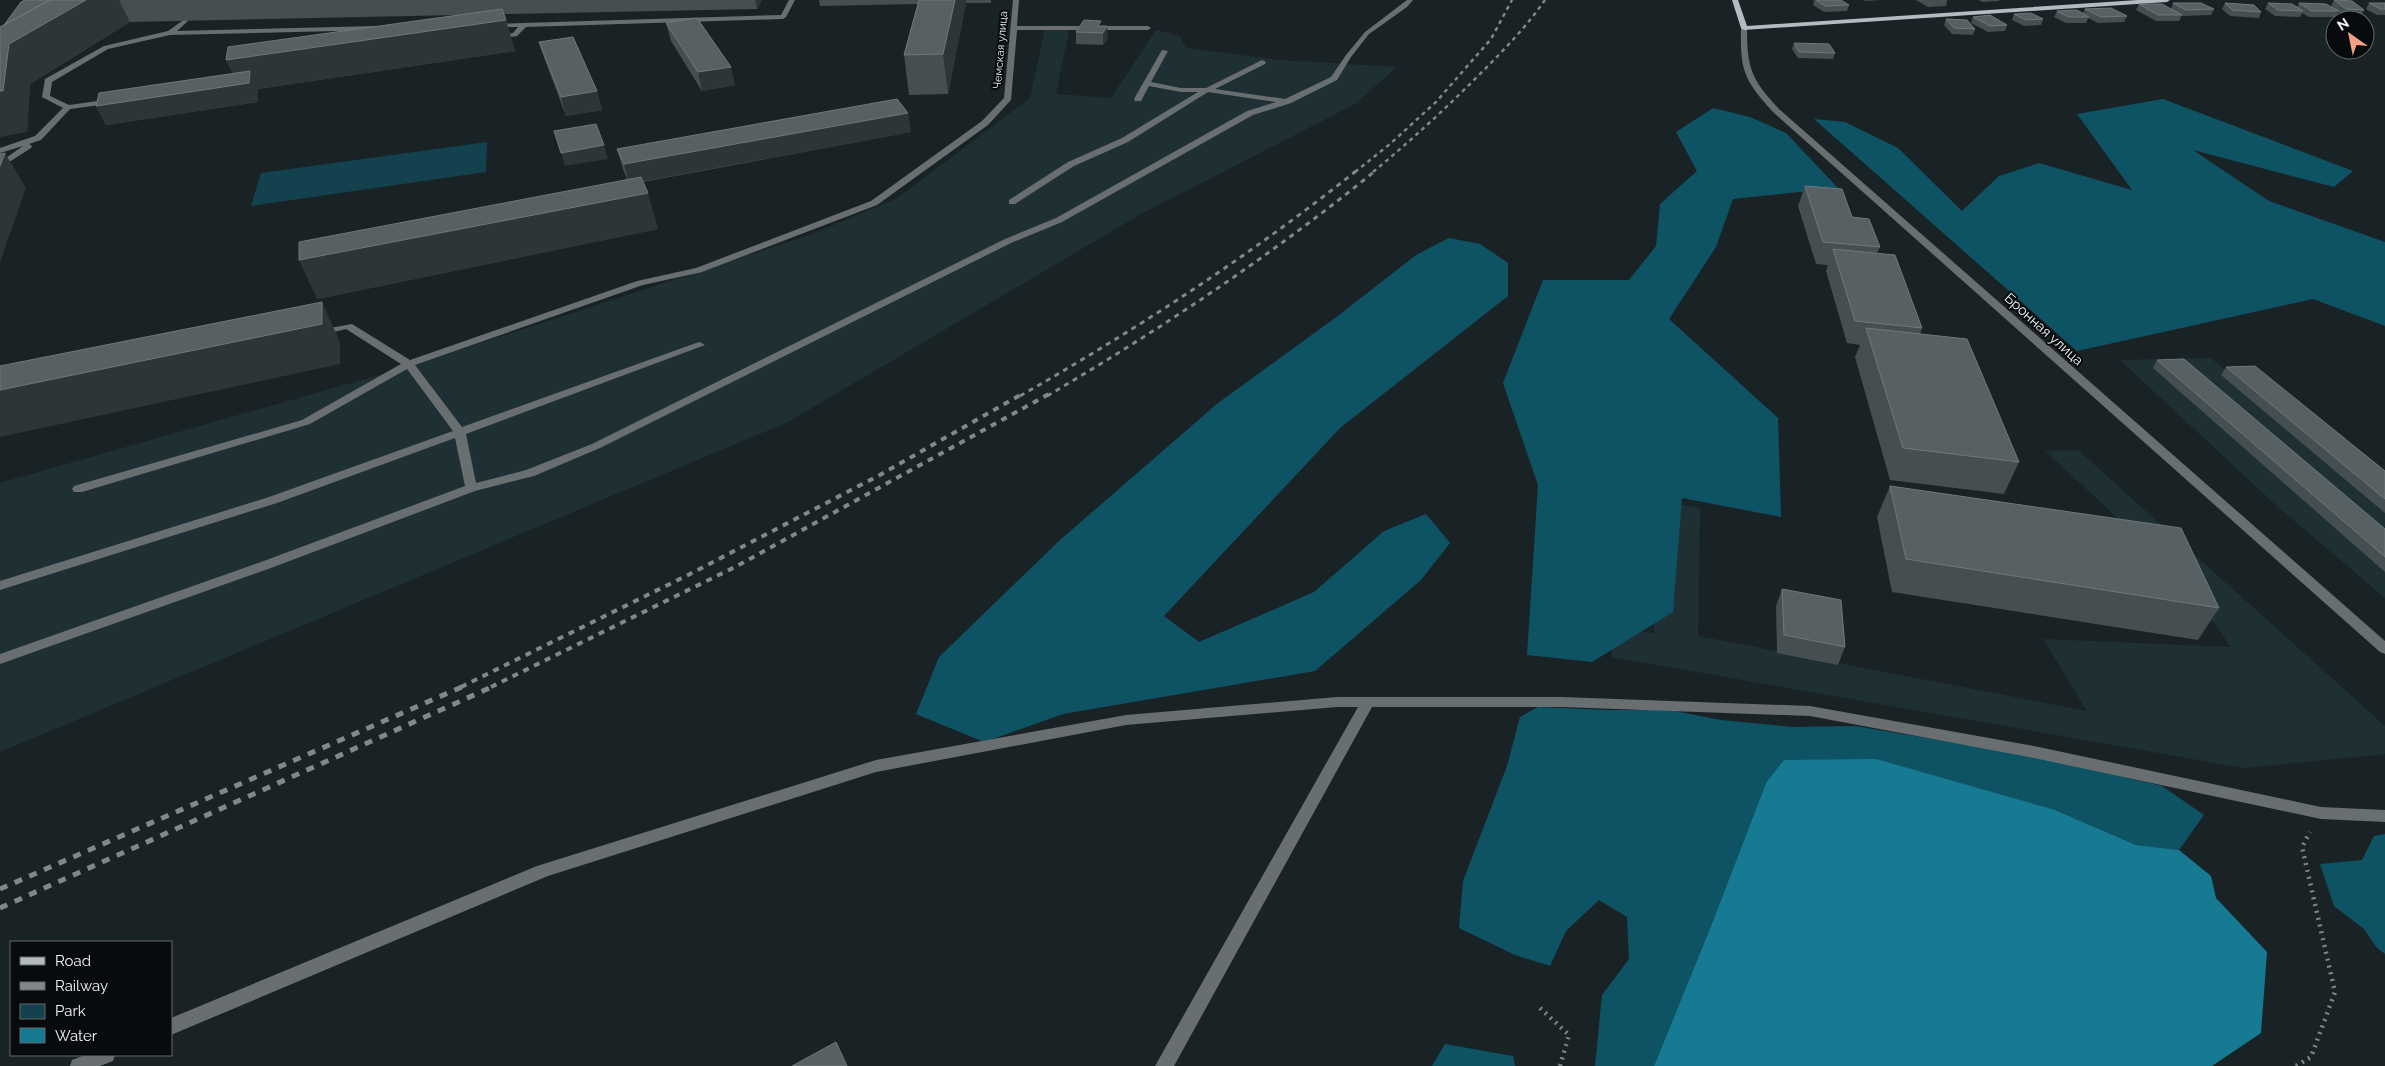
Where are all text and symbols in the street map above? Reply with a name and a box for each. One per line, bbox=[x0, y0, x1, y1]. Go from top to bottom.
street label: Чемская улица bbox=[991, 10, 1010, 90]
north arrow bbox=[2325, 10, 2375, 60]
text: N bbox=[2334, 14, 2352, 34]
street label: Бронная улица bbox=[2001, 290, 2087, 368]
legend bbox=[10, 941, 172, 1056]
text: Road bbox=[55, 952, 91, 970]
text: Railway bbox=[55, 977, 108, 995]
text: Park bbox=[55, 1002, 86, 1020]
text: Water bbox=[55, 1027, 98, 1045]

